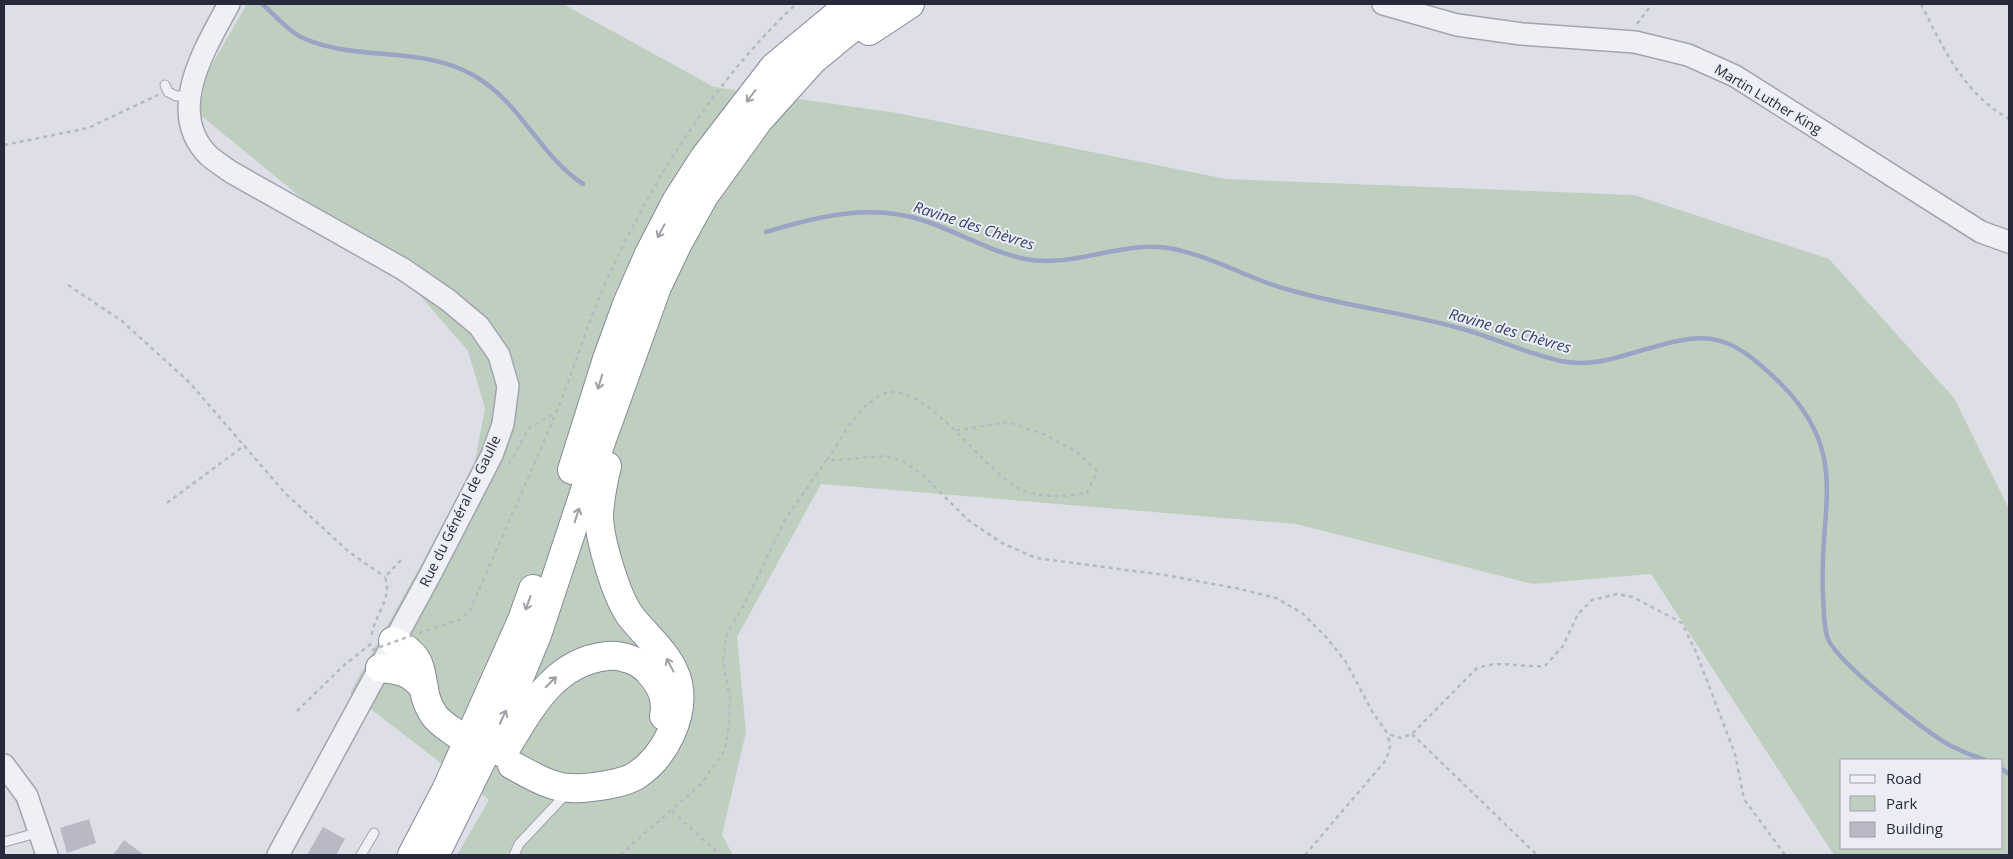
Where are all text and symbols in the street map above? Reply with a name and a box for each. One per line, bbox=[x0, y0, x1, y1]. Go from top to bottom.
street label: Martin Luther King bbox=[1711, 59, 1826, 138]
one-way arrow bbox=[746, 89, 756, 103]
water label: Ravine des Chèvres bbox=[911, 196, 1038, 254]
one-way arrow bbox=[656, 224, 666, 239]
water label: Ravine des Chèvres bbox=[1447, 303, 1574, 357]
one-way arrow bbox=[594, 373, 604, 389]
street label: Rue du Général de Gaulle bbox=[415, 432, 505, 590]
one-way arrow bbox=[572, 508, 582, 524]
one-way arrow bbox=[523, 595, 532, 610]
one-way arrow bbox=[664, 659, 674, 673]
one-way arrow bbox=[545, 676, 558, 688]
one-way arrow bbox=[499, 710, 509, 725]
legend bbox=[1840, 759, 2003, 849]
text: Road bbox=[1886, 768, 1922, 788]
text: Park bbox=[1886, 793, 1917, 813]
text: Building bbox=[1886, 818, 1943, 838]

